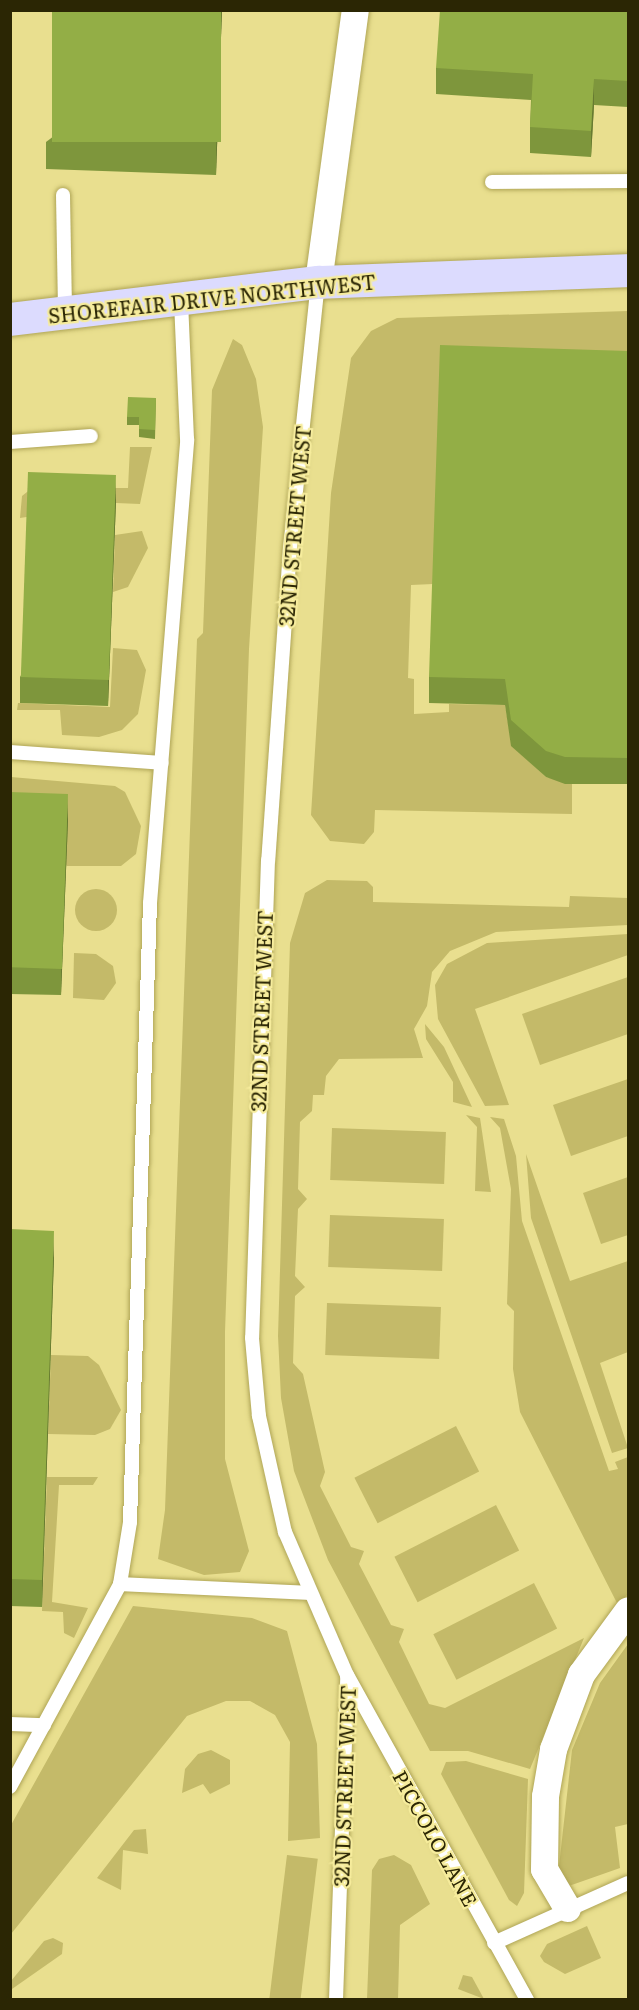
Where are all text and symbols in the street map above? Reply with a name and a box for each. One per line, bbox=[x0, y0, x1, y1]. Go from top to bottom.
street label: SHOREFAIR DRIVE NORTHWEST bbox=[47, 269, 377, 327]
street label: 32ND STREET WEST bbox=[273, 424, 315, 628]
street label: 32ND STREET WEST bbox=[245, 910, 277, 1112]
street label: 32ND STREET WEST bbox=[328, 1685, 360, 1887]
street label: PICCOLO LANE bbox=[389, 1766, 483, 1910]

